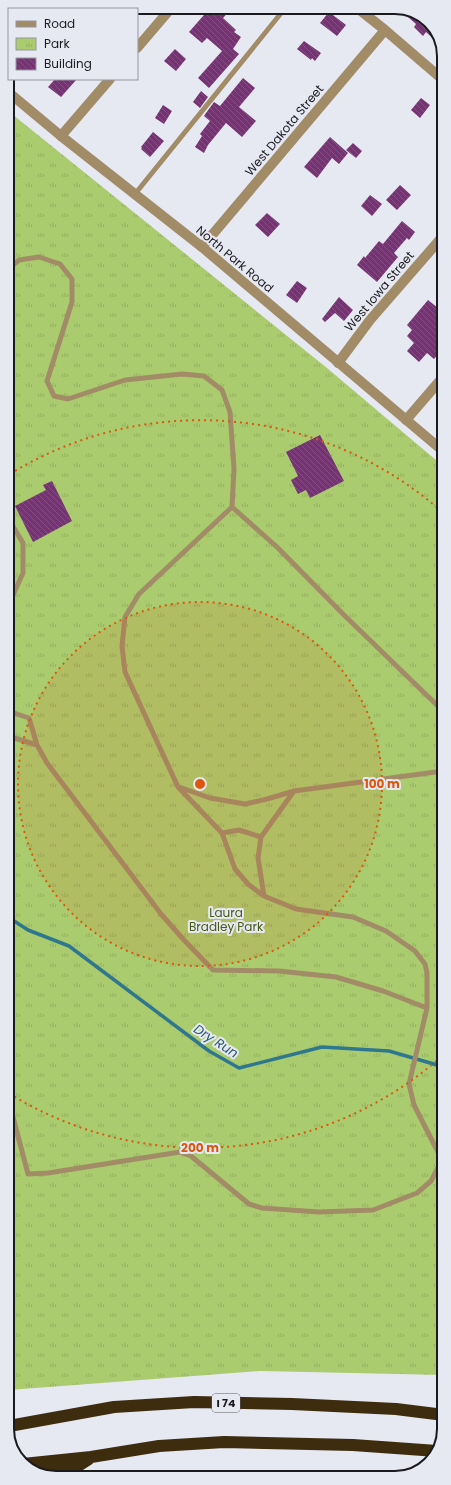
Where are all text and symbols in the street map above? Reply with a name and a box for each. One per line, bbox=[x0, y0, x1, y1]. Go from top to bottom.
legend bbox=[8, 8, 138, 80]
text: Road bbox=[44, 15, 75, 32]
text: Park bbox=[44, 35, 71, 52]
text: Building bbox=[44, 55, 92, 72]
street label: West Dakota Street bbox=[241, 81, 327, 179]
street label: North Park Road bbox=[193, 222, 277, 296]
street label: West Iowa Street bbox=[340, 247, 418, 335]
text: 100 m bbox=[364, 775, 400, 792]
centre of rings bbox=[193, 777, 207, 791]
park label: Laura Bradley Park bbox=[189, 904, 264, 935]
water label: Dry Run bbox=[190, 1019, 242, 1063]
text: 200 m bbox=[181, 1139, 219, 1156]
road number: I 74 bbox=[212, 1394, 240, 1412]

